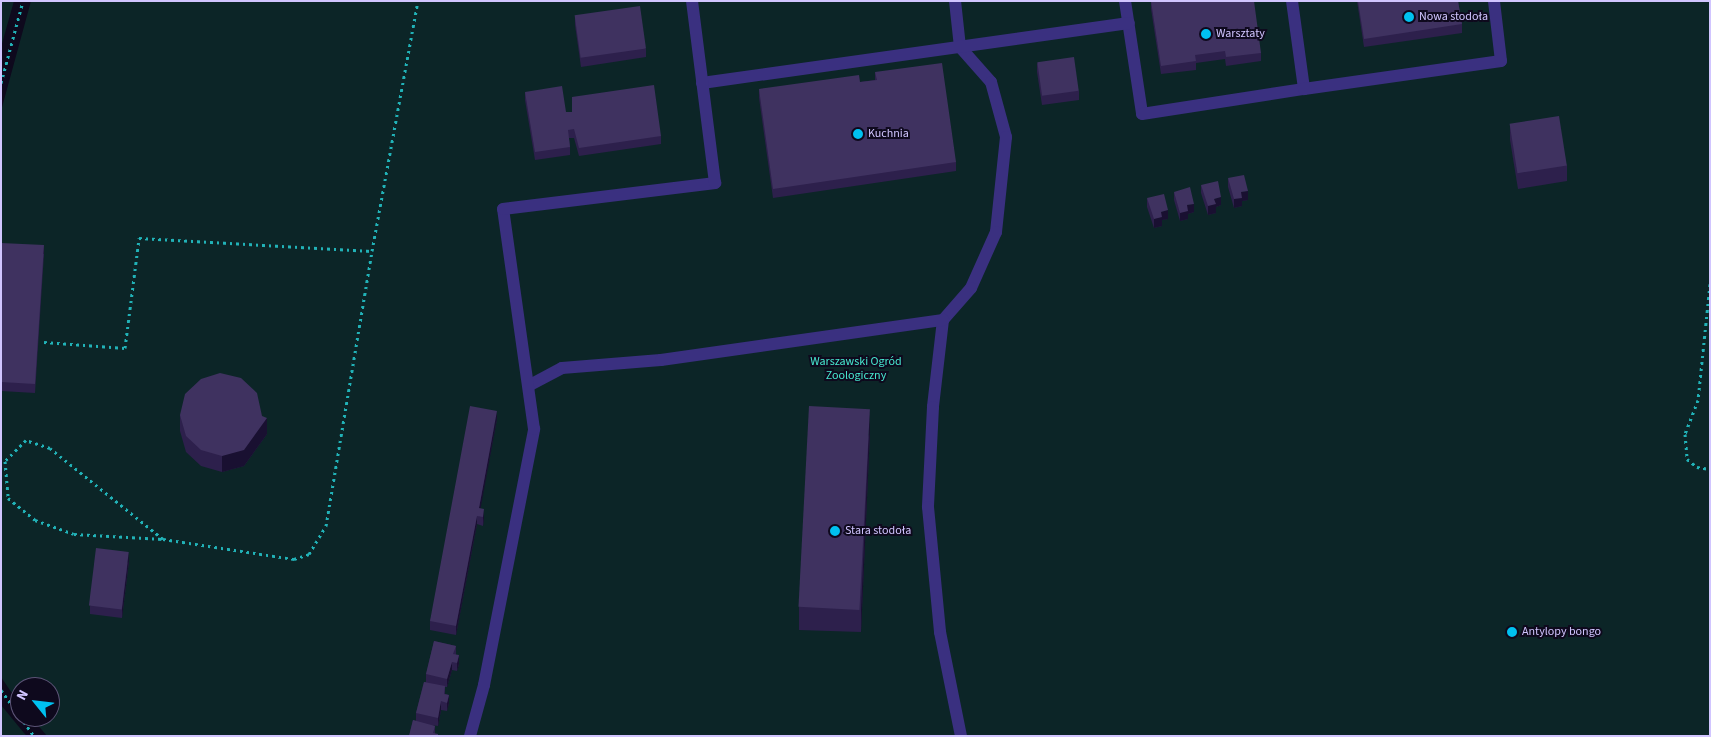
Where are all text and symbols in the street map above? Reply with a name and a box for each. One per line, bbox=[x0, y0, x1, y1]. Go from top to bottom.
place label: Nowa stodoła bbox=[1419, 10, 1488, 24]
marker: Nowa stodoła bbox=[1403, 11, 1415, 23]
place label: Warsztaty bbox=[1216, 27, 1265, 41]
marker: Warsztaty bbox=[1200, 28, 1212, 40]
place label: Kuchnia bbox=[868, 127, 909, 141]
marker: Kuchnia bbox=[852, 128, 864, 140]
park label: Warszawski Ogród Zoologiczny bbox=[810, 355, 902, 383]
place label: Stara stodoła bbox=[845, 524, 911, 538]
marker: Stara stodoła bbox=[829, 525, 841, 537]
place label: Antylopy bongo bbox=[1522, 625, 1601, 639]
marker: Antylopy bongo bbox=[1506, 626, 1518, 638]
north arrow bbox=[10, 677, 60, 727]
text: N bbox=[12, 686, 34, 704]

